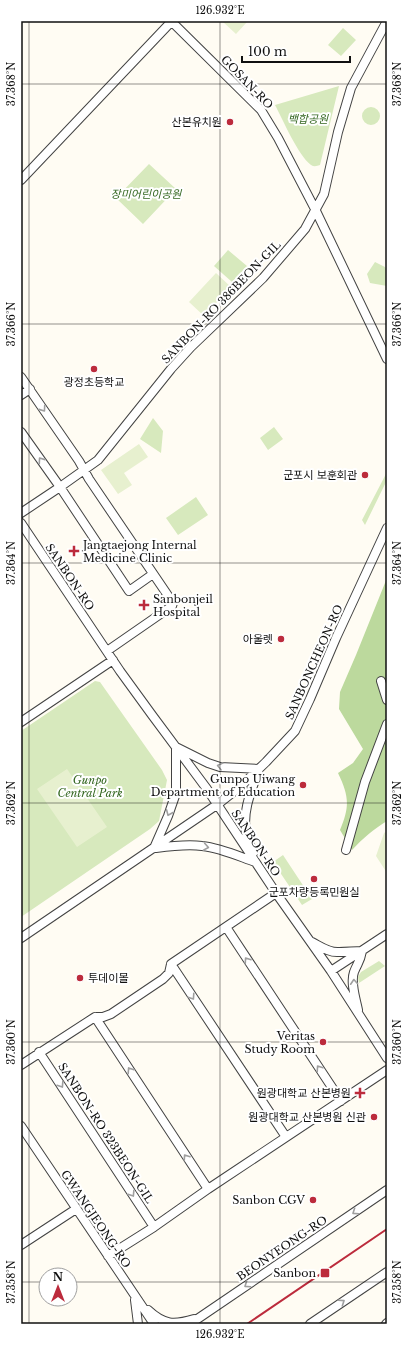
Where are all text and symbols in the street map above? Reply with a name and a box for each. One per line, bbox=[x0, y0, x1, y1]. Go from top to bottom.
text: 126.932°E bbox=[195, 4, 245, 17]
scale bar bbox=[242, 38, 350, 64]
text: 100 m bbox=[248, 44, 287, 59]
street label: GOSAN-RO bbox=[218, 52, 276, 112]
text: 37.368°N bbox=[5, 62, 18, 106]
text: 37.368°N bbox=[391, 62, 404, 106]
park label: 백합공원 bbox=[288, 112, 329, 126]
place label: 산본유치원 bbox=[171, 115, 222, 129]
marker: 산본유치원 bbox=[225, 117, 235, 127]
park label: 장미어린이공원 bbox=[111, 187, 182, 201]
street label: SANBON-RO 386BEON-GIL bbox=[159, 238, 283, 366]
text: 37.366°N bbox=[5, 302, 18, 346]
text: 37.366°N bbox=[391, 302, 404, 346]
marker: 광정초등학교 bbox=[89, 364, 99, 374]
place label: 광정초등학교 bbox=[64, 375, 124, 389]
one-way arrow bbox=[38, 405, 46, 412]
one-way arrow bbox=[39, 457, 46, 464]
place label: 군포시 보훈회관 bbox=[283, 468, 357, 482]
marker: 군포시 보훈회관 bbox=[360, 470, 370, 480]
place label: Jangtaejong Internal Medicine Clinic bbox=[81, 538, 197, 565]
text: 37.364°N bbox=[5, 541, 18, 585]
street label: SANBON-RO bbox=[42, 541, 98, 613]
text: 37.364°N bbox=[391, 541, 404, 585]
marker: Jangtaejong Internal Medicine Clinic bbox=[68, 545, 80, 557]
place label: Sanbonjeil Hospital bbox=[153, 592, 213, 619]
marker: Sanbonjeil Hospital bbox=[138, 599, 150, 611]
street label: SANBONCHEON-RO bbox=[282, 602, 346, 722]
place label: 아울렛 bbox=[243, 632, 273, 646]
marker: 아울렛 bbox=[276, 634, 286, 644]
one-way arrow bbox=[217, 763, 223, 771]
place label: Gunpo Uiwang Department of Education bbox=[151, 772, 295, 799]
park label: Gunpo Central Park bbox=[57, 773, 123, 800]
marker: Gunpo Uiwang Department of Education bbox=[298, 780, 308, 790]
text: 37.362°N bbox=[5, 781, 18, 825]
text: 37.362°N bbox=[391, 781, 404, 825]
street label: SANBON-RO bbox=[228, 807, 284, 879]
one-way arrow bbox=[166, 810, 174, 817]
one-way arrow bbox=[203, 842, 209, 851]
marker: 군포차량등록민원실 bbox=[309, 874, 319, 884]
place label: 군포차량등록민원실 bbox=[268, 885, 360, 899]
one-way arrow bbox=[244, 957, 252, 964]
place label: 투데이몰 bbox=[88, 971, 128, 985]
marker: 투데이몰 bbox=[75, 973, 85, 983]
one-way arrow bbox=[349, 979, 358, 985]
one-way arrow bbox=[188, 992, 195, 999]
text: 37.360°N bbox=[5, 1019, 18, 1065]
text: 37.360°N bbox=[391, 1019, 404, 1065]
place label: Veritas Study Room bbox=[244, 1029, 315, 1056]
marker: Veritas Study Room bbox=[318, 1037, 328, 1047]
street label: SANBON-RO 323BEON-GIL bbox=[55, 1060, 157, 1206]
one-way arrow bbox=[316, 1065, 324, 1072]
one-way arrow bbox=[127, 1067, 135, 1074]
one-way arrow bbox=[56, 1081, 64, 1088]
place label: 원광대학교 산본병원 bbox=[257, 1086, 351, 1100]
marker: 원광대학교 산본병원 bbox=[354, 1087, 366, 1099]
place label: 원광대학교 산본병원 신관 bbox=[248, 1110, 366, 1124]
marker: 원광대학교 산본병원 신관 bbox=[369, 1112, 379, 1122]
one-way arrow bbox=[183, 1154, 191, 1161]
street label: GWANGJEONG-RO bbox=[58, 1167, 134, 1271]
one-way arrow bbox=[128, 1189, 135, 1196]
place label: Sanbon CGV bbox=[232, 1193, 305, 1207]
marker: Sanbon CGV bbox=[308, 1195, 318, 1205]
one-way arrow bbox=[352, 1207, 359, 1215]
street label: BEONYEONG-RO bbox=[234, 1213, 330, 1283]
text: 37.358°N bbox=[5, 1260, 18, 1304]
text: 37.358°N bbox=[391, 1260, 404, 1304]
place label: Sanbon bbox=[273, 1266, 316, 1280]
north arrow bbox=[38, 1267, 78, 1307]
marker: Sanbon bbox=[319, 1267, 331, 1279]
text: N bbox=[53, 1270, 64, 1284]
one-way arrow bbox=[245, 1280, 252, 1287]
one-way arrow bbox=[338, 1299, 345, 1307]
text: 126.932°E bbox=[195, 1328, 245, 1341]

